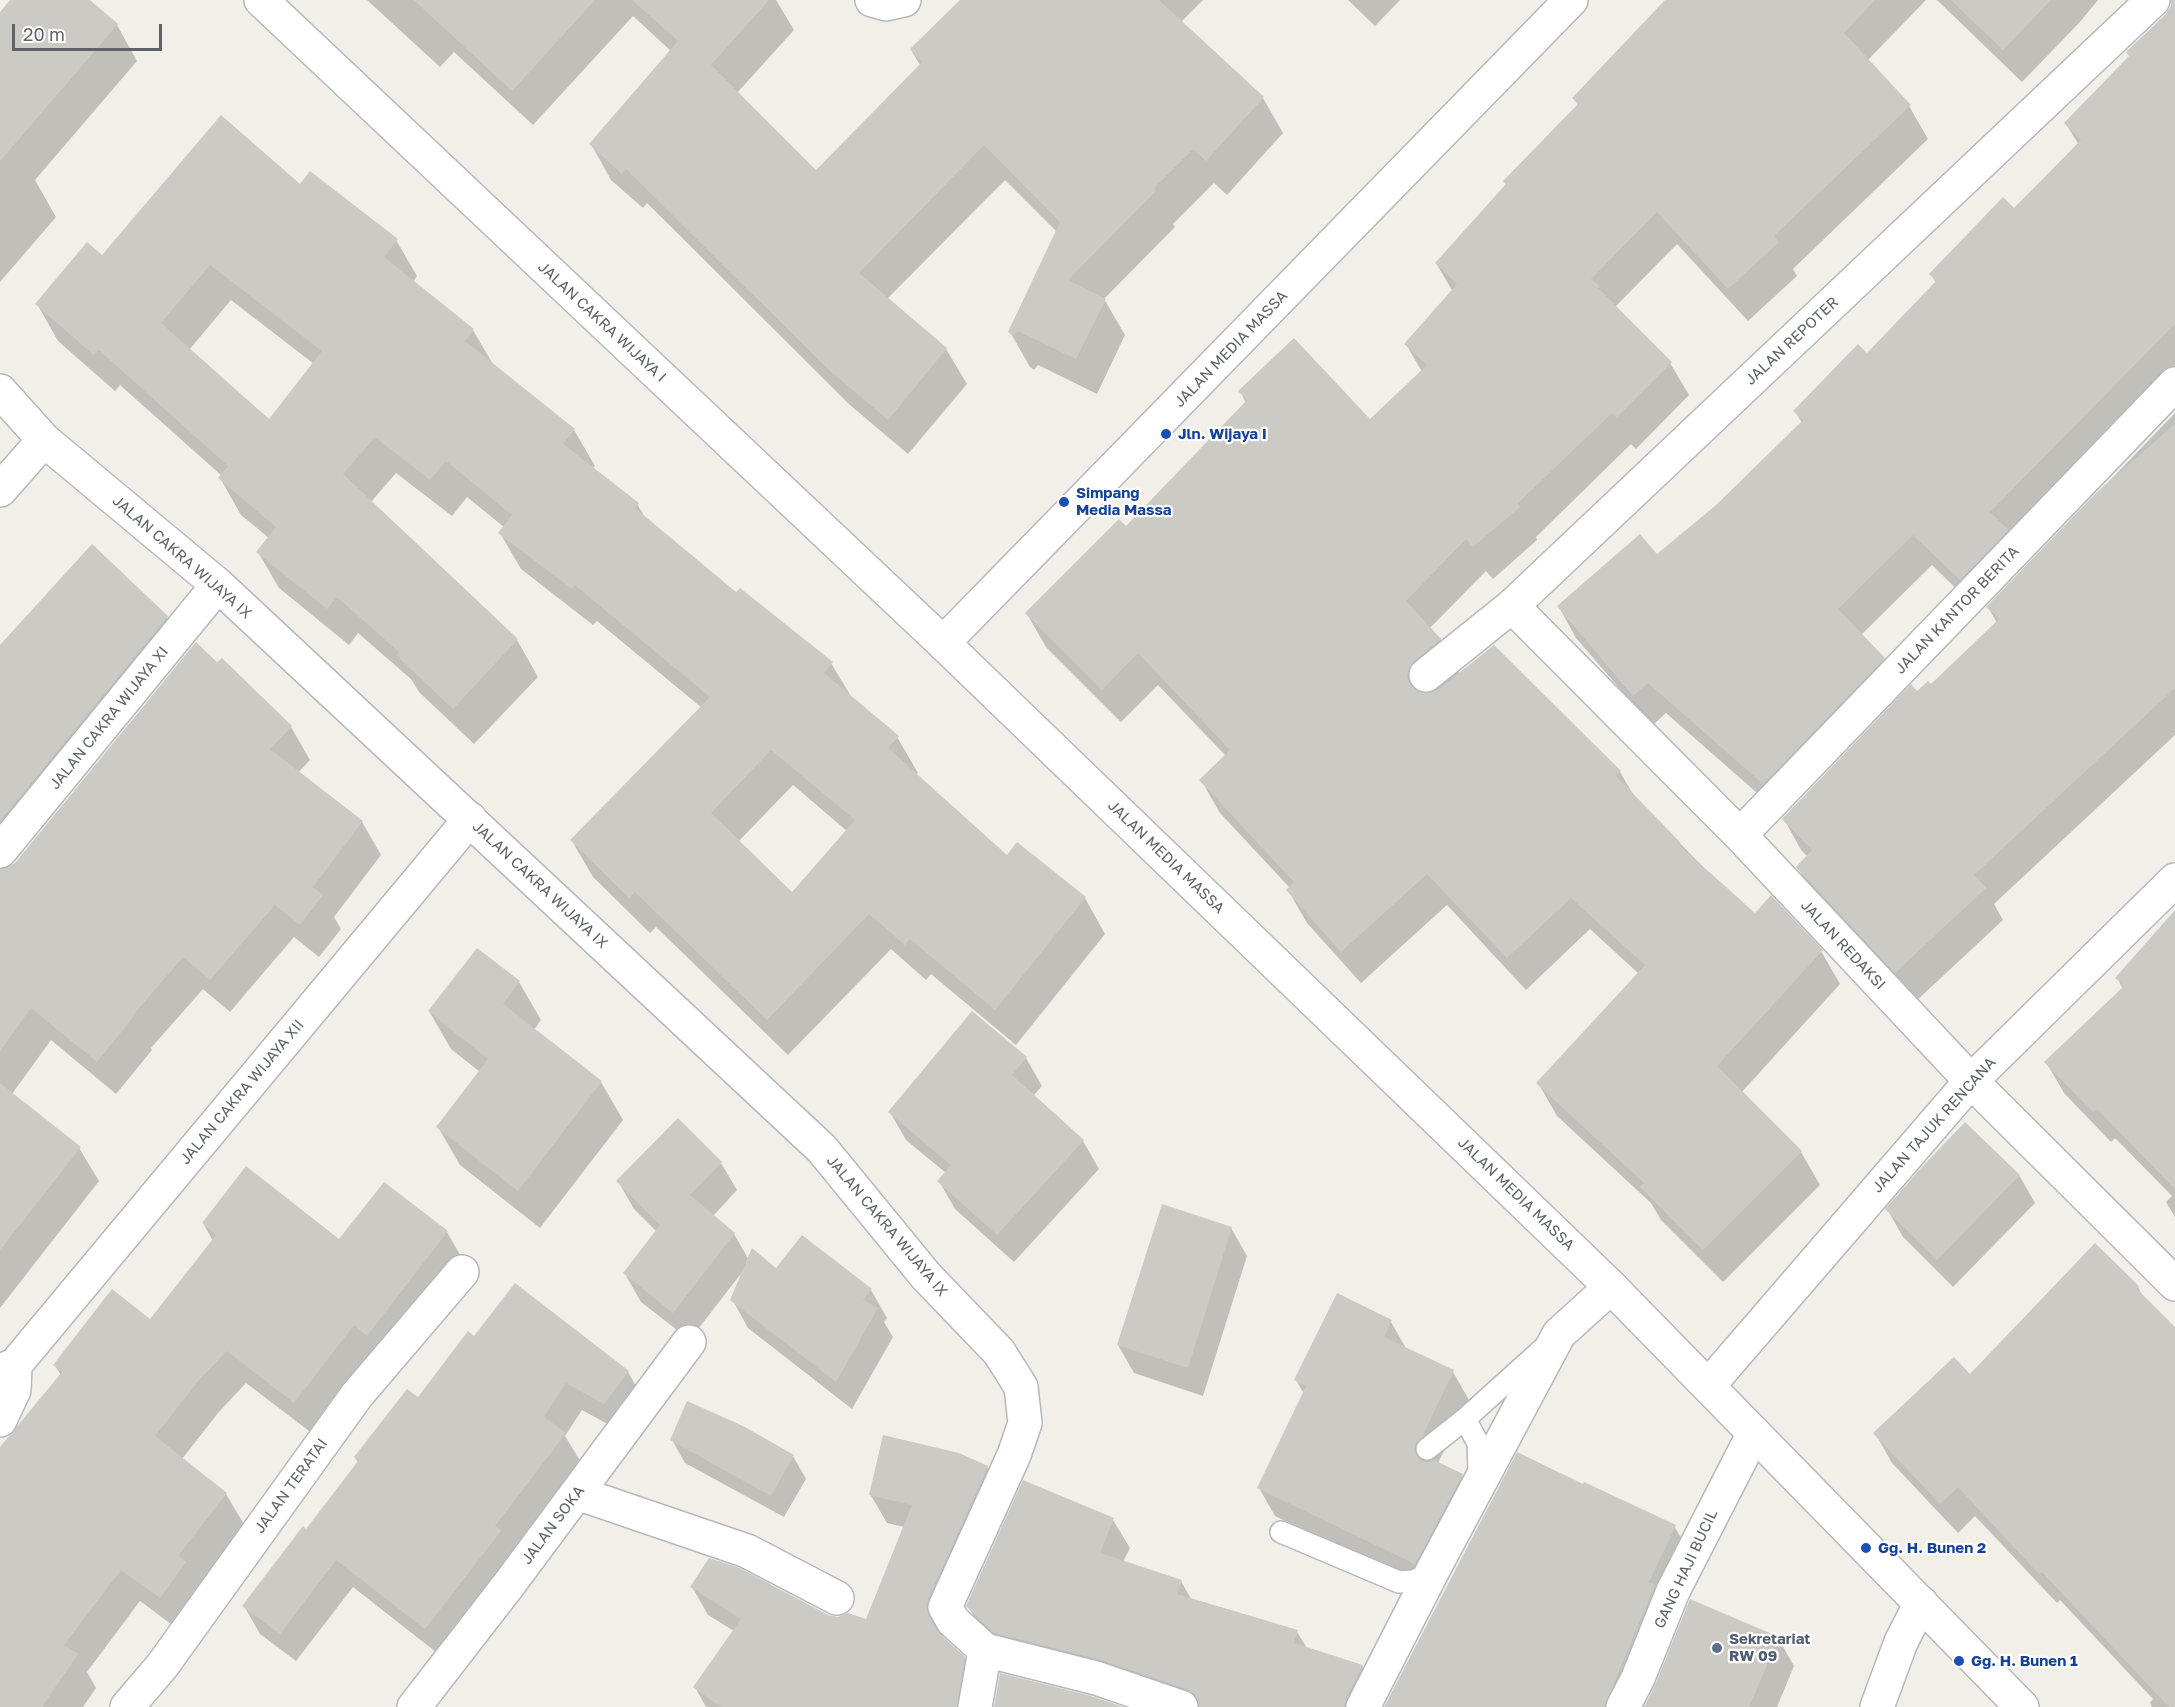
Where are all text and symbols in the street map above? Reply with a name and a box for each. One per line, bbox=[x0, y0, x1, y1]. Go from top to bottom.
scale bar bbox=[15, 12, 165, 50]
text: 20 m bbox=[23, 23, 65, 45]
street label: JALAN CAKRA WIJAYA I bbox=[534, 258, 670, 386]
street label: JALAN MEDIA MASSA bbox=[1171, 287, 1291, 411]
street label: JALAN REPOTER bbox=[1742, 293, 1842, 389]
place label: Jln. Wijaya I bbox=[1178, 425, 1267, 443]
marker: Jln. Wijaya I bbox=[1159, 427, 1173, 441]
place label: Simpang Media Massa bbox=[1076, 484, 1172, 519]
street label: JALAN CAKRA WIJAYA IX bbox=[109, 492, 255, 622]
marker: Simpang Media Massa bbox=[1057, 495, 1071, 509]
street label: JALAN KANTOR BERITA bbox=[1891, 542, 2023, 678]
street label: JALAN CAKRA WIJAYA XI bbox=[46, 643, 172, 793]
street label: JALAN MEDIA MASSA bbox=[1104, 797, 1228, 917]
street label: JALAN CAKRA WIJAYA IX bbox=[469, 818, 611, 952]
street label: JALAN REDAKSI bbox=[1797, 896, 1889, 994]
street label: JALAN CAKRA WIJAYA XII bbox=[176, 1016, 308, 1168]
street label: JALAN TAJUK RENCANA bbox=[1868, 1054, 2000, 1196]
street label: JALAN MEDIA MASSA bbox=[1454, 1134, 1578, 1254]
street label: JALAN CAKRA WIJAYA IX bbox=[823, 1152, 951, 1300]
street label: JALAN TERATAI bbox=[251, 1435, 331, 1537]
street label: JALAN SOKA bbox=[518, 1482, 588, 1568]
street label: GANG HAJI BUCIL bbox=[1651, 1507, 1721, 1631]
place label: Gg. H. Bunen 2 bbox=[1878, 1539, 1986, 1557]
marker: Gg. H. Bunen 2 bbox=[1859, 1541, 1873, 1555]
place label: Sekretariat RW 09 bbox=[1729, 1630, 1810, 1665]
marker: Sekretariat RW 09 bbox=[1710, 1641, 1724, 1655]
place label: Gg. H. Bunen 1 bbox=[1971, 1652, 2078, 1670]
marker: Gg. H. Bunen 1 bbox=[1952, 1654, 1966, 1668]

